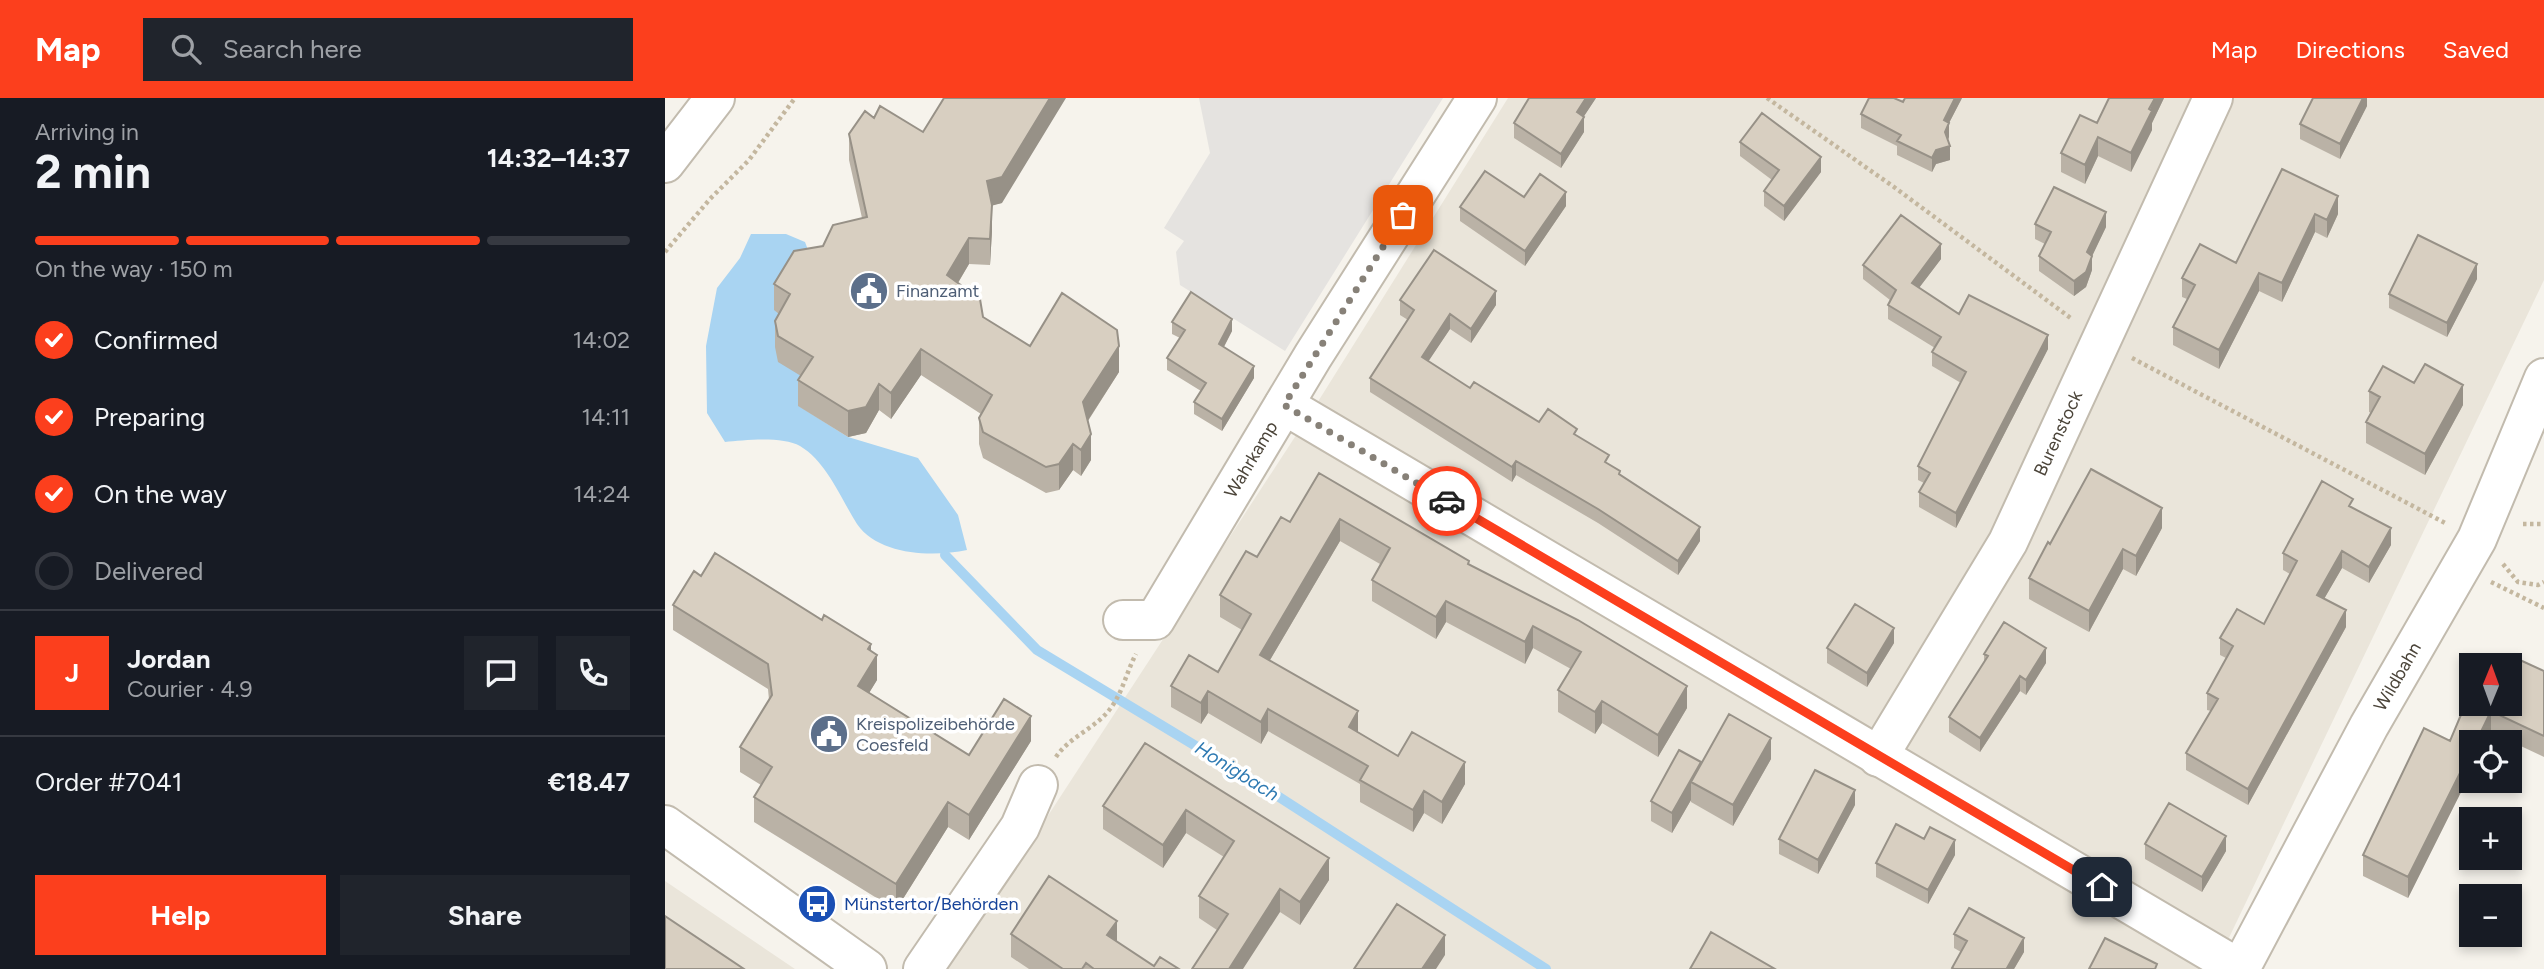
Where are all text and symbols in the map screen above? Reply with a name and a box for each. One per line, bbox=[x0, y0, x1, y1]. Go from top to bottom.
search box bbox=[143, 18, 633, 81]
text: Map bbox=[35, 30, 101, 69]
icon: search bbox=[167, 30, 205, 68]
text: Search here bbox=[223, 33, 362, 65]
text: Map bbox=[2211, 35, 2257, 64]
text: Directions bbox=[2295, 35, 2405, 64]
text: Saved bbox=[2443, 35, 2509, 64]
text: Arriving in bbox=[35, 118, 139, 146]
text: 14:32–14:37 bbox=[487, 142, 630, 174]
text: 2 min bbox=[35, 144, 151, 200]
pin bbox=[1373, 185, 1433, 245]
icon: bag bbox=[1384, 196, 1422, 234]
text: On the way · 150 m bbox=[35, 255, 232, 283]
public building icon: Finanzamt bbox=[848, 270, 890, 312]
place label: Finanzamt bbox=[896, 280, 980, 302]
icon: check bbox=[35, 321, 73, 359]
text: Confirmed bbox=[94, 324, 218, 356]
text: 14:02 bbox=[573, 326, 630, 354]
street label: Burenstock bbox=[2029, 387, 2087, 479]
icon: check bbox=[35, 398, 73, 436]
text: Preparing bbox=[94, 401, 205, 433]
text: 14:11 bbox=[581, 403, 630, 431]
street label: Wahrkamp bbox=[1220, 417, 1282, 502]
courier bbox=[1412, 466, 1482, 536]
icon: check bbox=[35, 475, 73, 513]
text: On the way bbox=[94, 478, 227, 510]
text: 14:24 bbox=[573, 480, 630, 508]
icon: car bbox=[1428, 482, 1466, 520]
text: Delivered bbox=[94, 555, 203, 587]
button: chat bbox=[464, 636, 538, 710]
button: phone bbox=[556, 636, 630, 710]
street label: Wildbahn bbox=[2369, 638, 2426, 715]
text: Jordan bbox=[127, 643, 210, 675]
north arrow bbox=[2459, 653, 2522, 716]
map controls bbox=[2459, 653, 2522, 947]
text: J bbox=[65, 657, 79, 689]
text: Courier · 4.9 bbox=[127, 675, 253, 703]
public building icon: Kreispolizeibehörde Coesfeld bbox=[808, 713, 850, 755]
place label: Kreispolizeibehörde Coesfeld bbox=[856, 713, 1015, 756]
button: locate bbox=[2459, 730, 2522, 793]
water label: Honigbach bbox=[1191, 736, 1284, 806]
text: Order #7041 bbox=[35, 766, 182, 798]
text: €18.47 bbox=[548, 766, 630, 798]
button: + bbox=[2459, 807, 2522, 870]
pin bbox=[2072, 857, 2132, 917]
icon: home bbox=[2083, 868, 2121, 906]
button: Help bbox=[35, 875, 326, 955]
button: Share bbox=[340, 875, 630, 955]
bus stop icon: Münstertor/Behörden bbox=[796, 883, 838, 925]
button: − bbox=[2459, 884, 2522, 947]
place label: Münstertor/Behörden bbox=[844, 893, 1018, 915]

